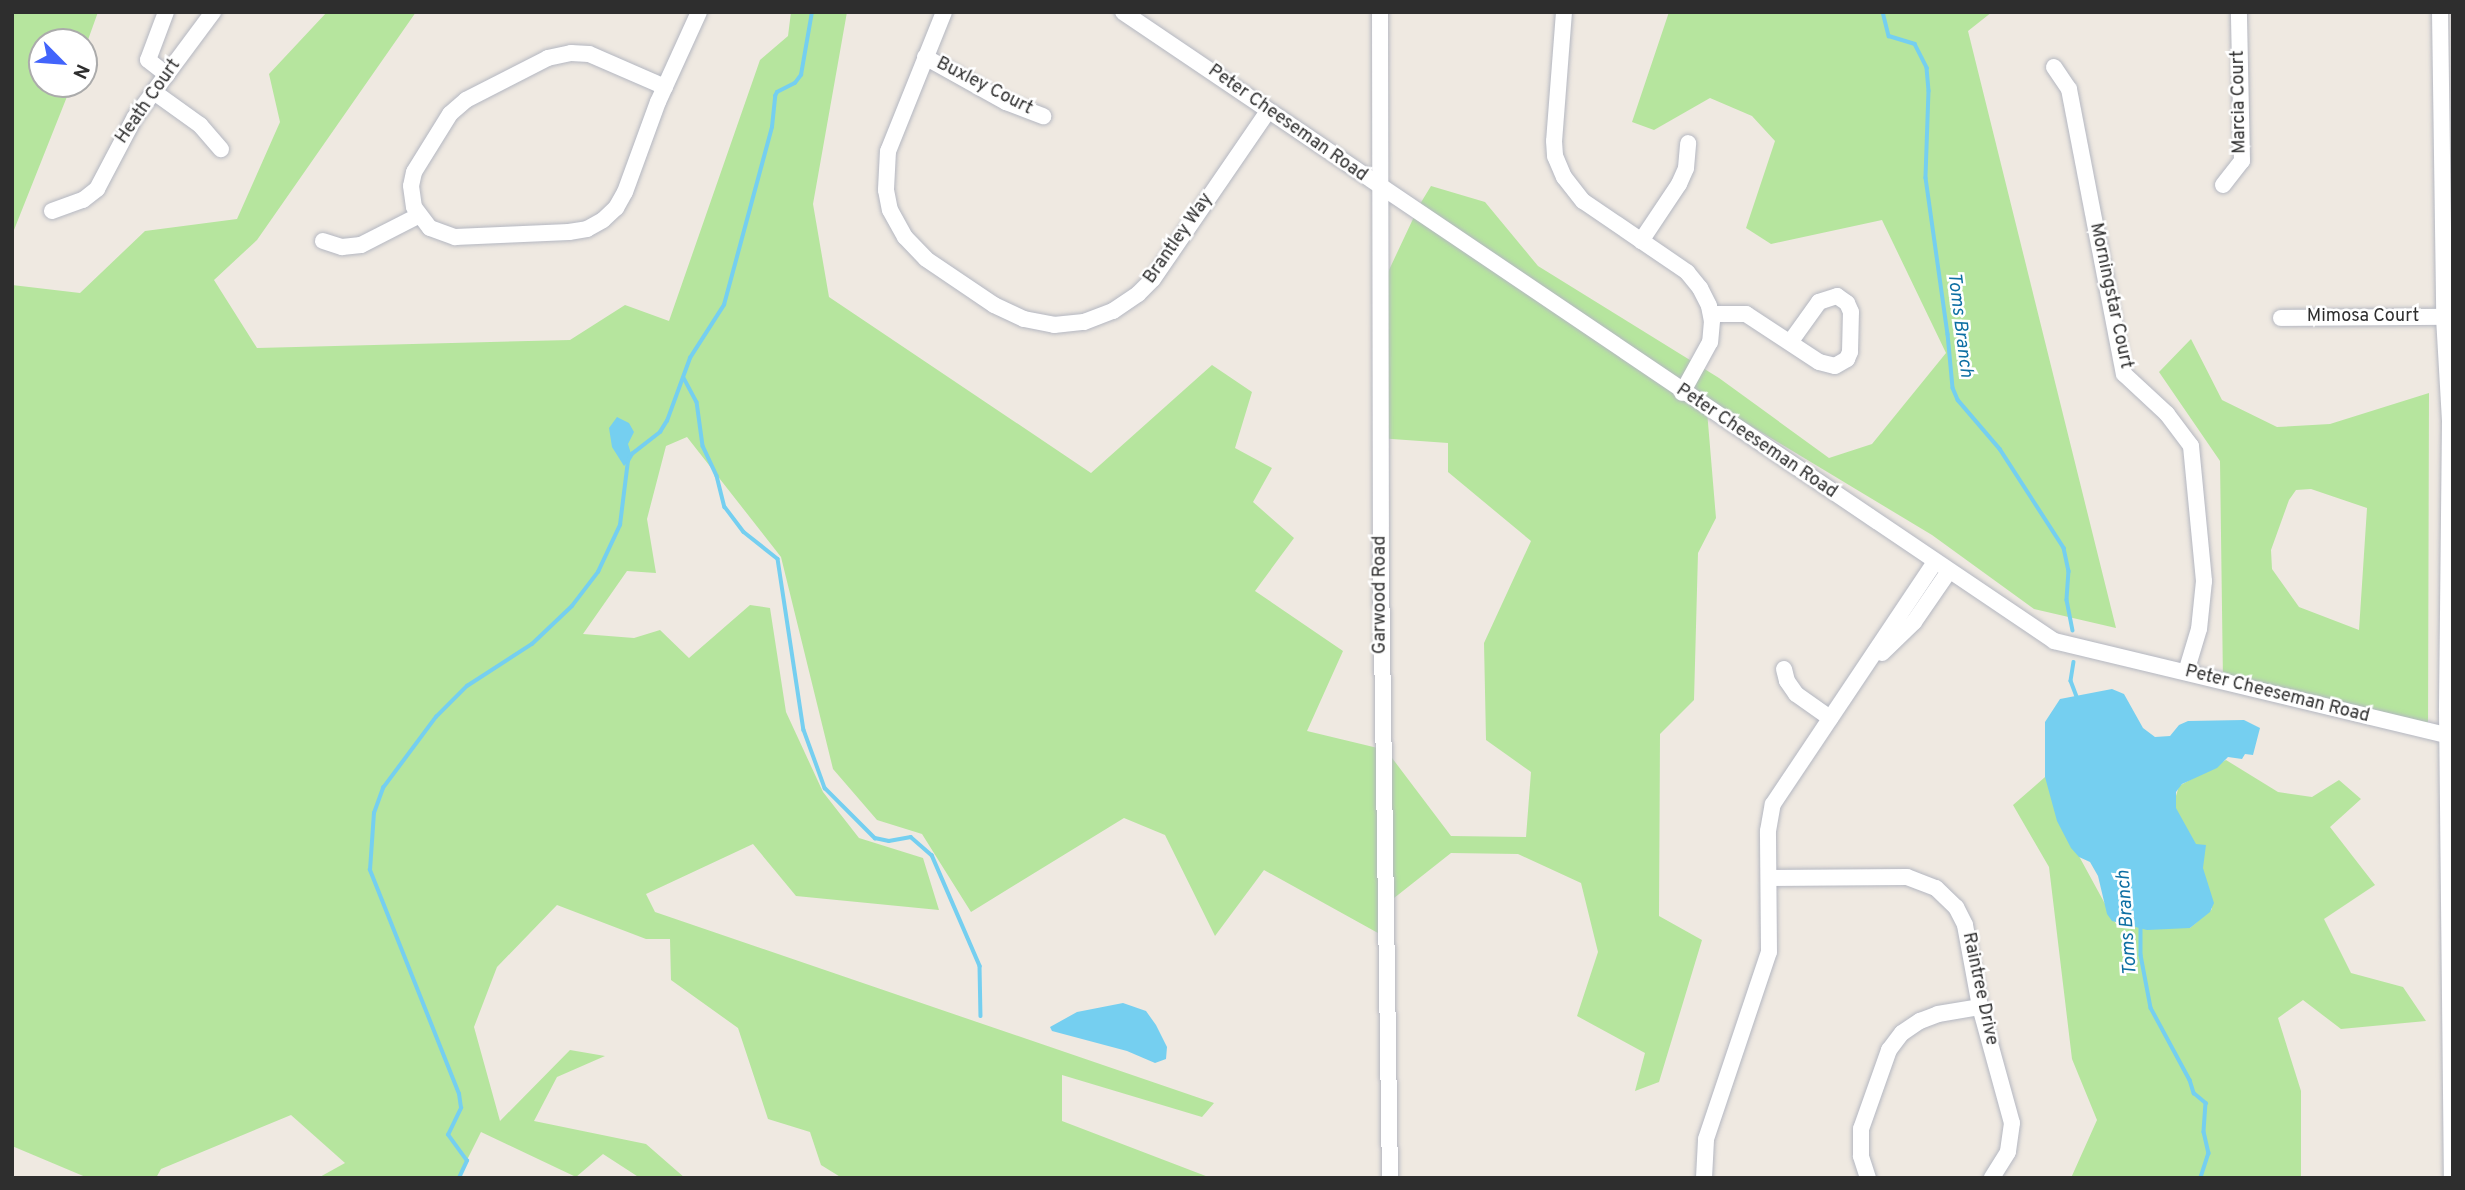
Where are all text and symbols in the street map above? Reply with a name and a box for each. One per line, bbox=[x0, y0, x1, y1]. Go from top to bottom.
north arrow bbox=[28, 28, 98, 98]
street label: Marcia Court bbox=[2228, 50, 2252, 154]
street label: Buxley Court bbox=[932, 53, 1036, 121]
street label: Heath Court bbox=[112, 56, 186, 148]
text: N bbox=[66, 60, 94, 82]
street label: Peter Cheeseman Road bbox=[1203, 61, 1371, 187]
street label: Brantley Way bbox=[1140, 189, 1218, 289]
street label: Morningstar Court bbox=[2084, 221, 2136, 371]
water label: Toms Branch bbox=[1941, 271, 1977, 379]
street label: Mimosa Court bbox=[2307, 306, 2419, 328]
street label: Peter Cheeseman Road bbox=[1671, 380, 1841, 504]
street label: Garwood Road bbox=[1370, 536, 1392, 654]
street label: Peter Cheeseman Road bbox=[2183, 662, 2371, 728]
water label: Toms Branch bbox=[2113, 869, 2143, 977]
street label: Raintree Drive bbox=[1956, 931, 2002, 1047]

